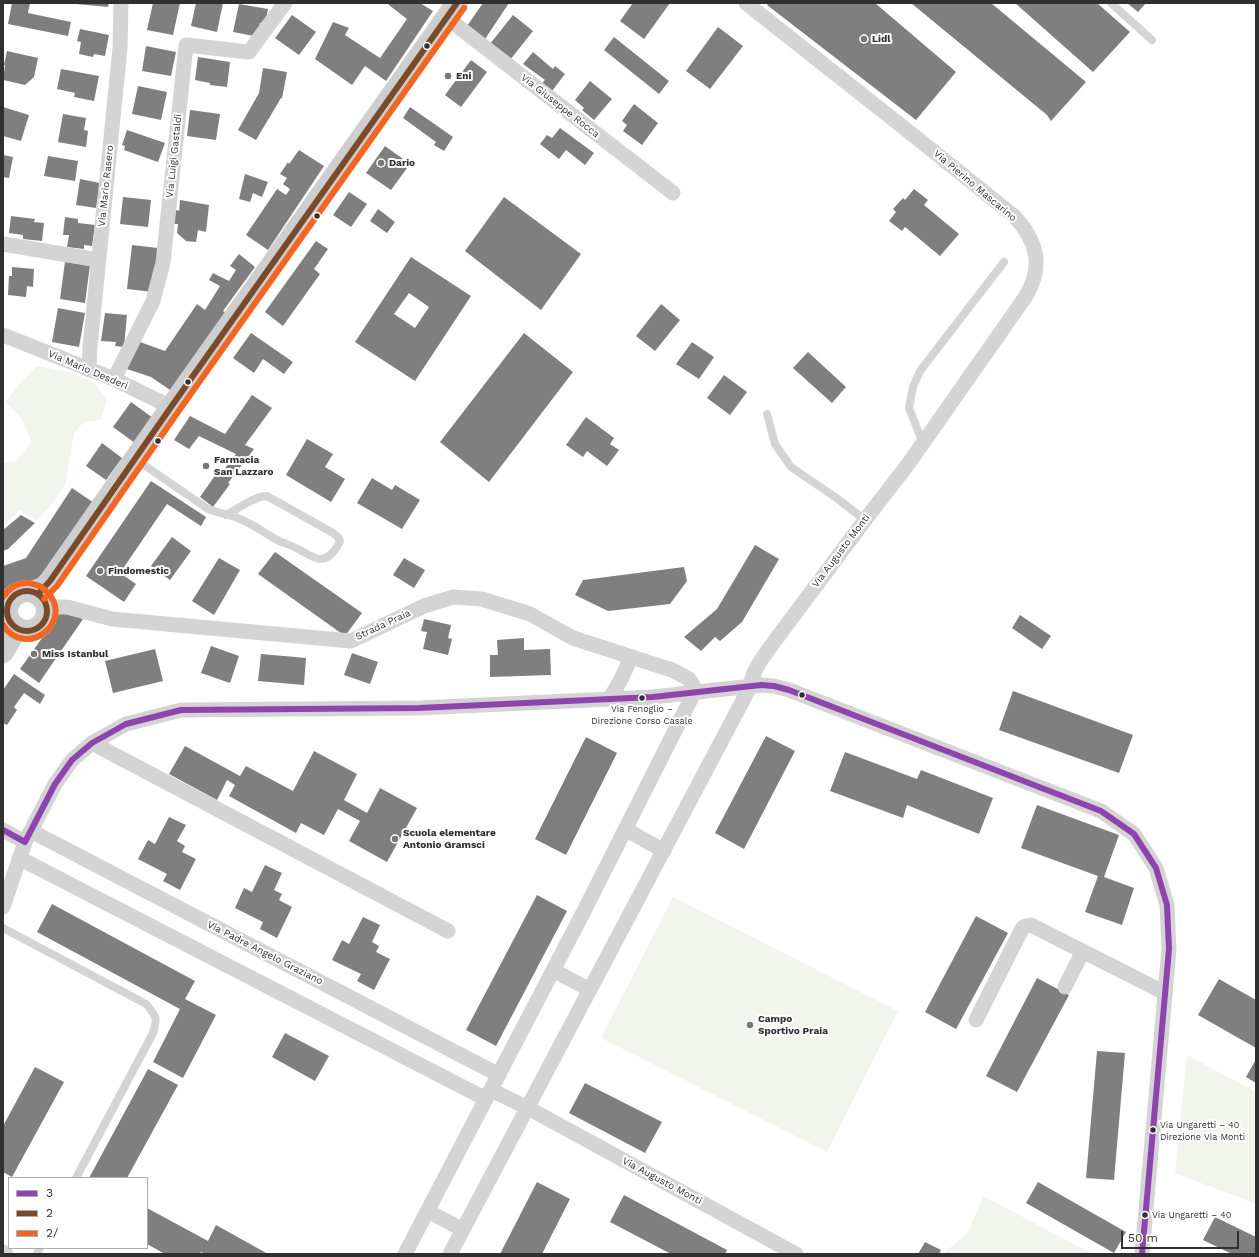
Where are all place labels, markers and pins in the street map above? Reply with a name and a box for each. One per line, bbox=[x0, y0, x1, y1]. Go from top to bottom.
place label: Lidl bbox=[872, 33, 890, 45]
marker: Lidl bbox=[859, 34, 869, 44]
unlabelled marker bbox=[422, 41, 432, 51]
place label: Eni bbox=[456, 70, 471, 82]
marker: Eni bbox=[443, 71, 453, 81]
place label: Dario bbox=[389, 157, 415, 169]
marker: Dario bbox=[376, 158, 386, 168]
unlabelled marker bbox=[312, 211, 322, 221]
unlabelled marker bbox=[183, 377, 193, 387]
unlabelled marker bbox=[153, 436, 163, 446]
place label: Farmacia San Lazzaro bbox=[214, 454, 273, 478]
marker: Farmacia San Lazzaro bbox=[201, 461, 211, 471]
place label: Findomestic bbox=[108, 565, 169, 577]
marker: Findomestic bbox=[95, 566, 105, 576]
place label: Miss Istanbul bbox=[42, 648, 108, 660]
marker: Miss Istanbul bbox=[29, 649, 39, 659]
unlabelled marker bbox=[797, 690, 807, 700]
marker: Via Fenoglio – Direzione Corso Casale bbox=[637, 693, 647, 703]
place label: Via Fenoglio – Direzione Corso Casale bbox=[591, 704, 693, 725]
place label: Scuola elementare Antonio Gramsci bbox=[403, 827, 496, 850]
marker: Scuola elementare Antonio Gramsci bbox=[390, 834, 400, 844]
place label: Campo Sportivo Praia bbox=[758, 1013, 828, 1036]
marker: Campo Sportivo Praia bbox=[745, 1020, 755, 1030]
place label: Via Ungaretti – 40 Direzione Via Monti bbox=[1160, 1120, 1245, 1141]
marker: Via Ungaretti – 40 Direzione Via Monti bbox=[1148, 1125, 1158, 1135]
marker: Via Ungaretti – 40 bbox=[1140, 1210, 1150, 1220]
place label: Via Ungaretti – 40 bbox=[1152, 1210, 1231, 1220]

